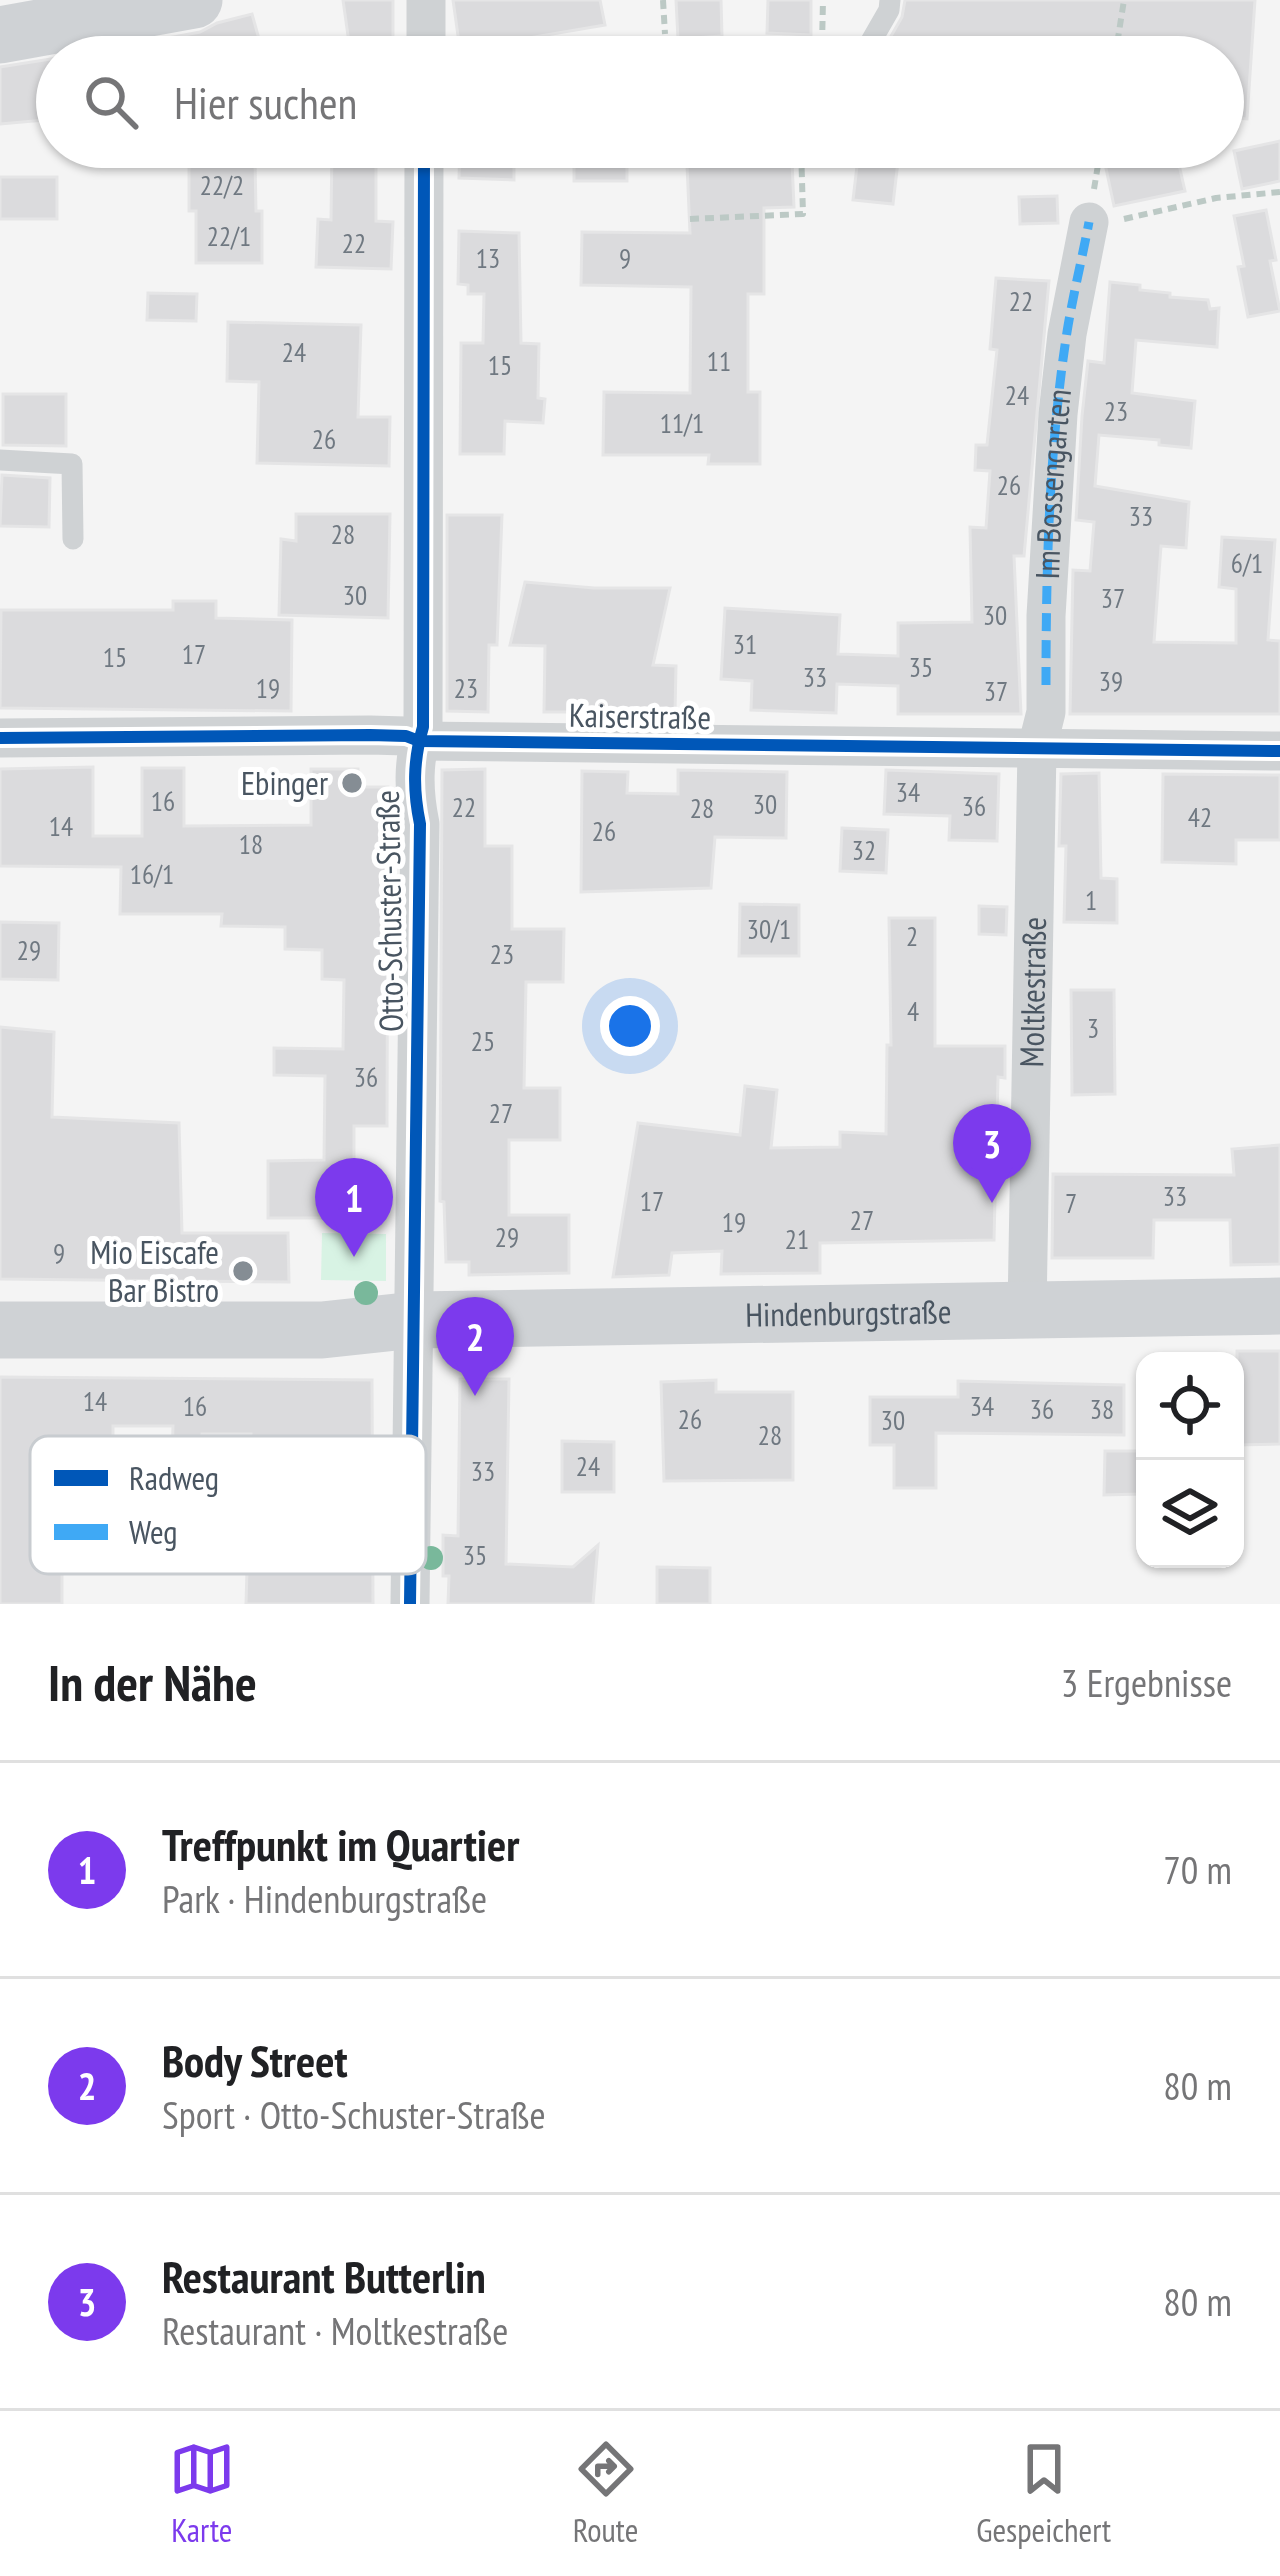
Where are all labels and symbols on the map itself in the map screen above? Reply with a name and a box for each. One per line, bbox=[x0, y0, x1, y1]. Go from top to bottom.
house number: 22/2 bbox=[200, 168, 244, 202]
house number: 22/1 bbox=[207, 219, 251, 253]
house number: 22 bbox=[342, 226, 366, 260]
house number: 13 bbox=[476, 241, 500, 275]
house number: 9 bbox=[619, 241, 631, 275]
house number: 22 bbox=[1009, 284, 1033, 318]
house number: 24 bbox=[282, 335, 306, 369]
house number: 11 bbox=[707, 344, 731, 378]
house number: 15 bbox=[488, 348, 512, 382]
house number: 24 bbox=[1005, 378, 1029, 412]
street label: Im Bossengarten bbox=[1025, 387, 1080, 580]
house number: 23 bbox=[1104, 394, 1128, 428]
house number: 11/1 bbox=[660, 406, 704, 440]
house number: 26 bbox=[312, 422, 336, 456]
house number: 26 bbox=[997, 468, 1021, 502]
house number: 33 bbox=[1129, 499, 1153, 533]
house number: 28 bbox=[331, 517, 355, 551]
house number: 6/1 bbox=[1231, 546, 1263, 580]
house number: 30 bbox=[343, 578, 367, 612]
house number: 37 bbox=[1101, 581, 1125, 615]
house number: 30 bbox=[983, 598, 1007, 632]
house number: 31 bbox=[733, 627, 757, 661]
house number: 17 bbox=[182, 637, 206, 671]
house number: 15 bbox=[103, 640, 127, 674]
house number: 35 bbox=[909, 650, 933, 684]
house number: 33 bbox=[803, 660, 827, 694]
house number: 39 bbox=[1099, 664, 1123, 698]
house number: 19 bbox=[256, 671, 280, 705]
house number: 23 bbox=[454, 671, 478, 705]
house number: 37 bbox=[984, 674, 1008, 708]
street label: Kaiserstraße bbox=[569, 693, 711, 738]
place label: Ebinger bbox=[241, 761, 328, 804]
marker: Ebinger bbox=[339, 770, 365, 796]
house number: 34 bbox=[896, 775, 920, 809]
house number: 16 bbox=[151, 784, 175, 818]
house number: 30 bbox=[753, 787, 777, 821]
house number: 36 bbox=[962, 789, 986, 823]
street label: Otto-Schuster-Straße bbox=[365, 790, 412, 1032]
house number: 22 bbox=[452, 790, 476, 824]
house number: 28 bbox=[690, 791, 714, 825]
house number: 42 bbox=[1188, 800, 1212, 834]
house number: 14 bbox=[49, 809, 73, 843]
house number: 26 bbox=[592, 814, 616, 848]
house number: 18 bbox=[239, 827, 263, 861]
house number: 32 bbox=[852, 833, 876, 867]
house number: 16/1 bbox=[130, 857, 174, 891]
house number: 1 bbox=[1085, 883, 1097, 917]
house number: 30/1 bbox=[747, 912, 791, 946]
street label: Moltkestraße bbox=[1009, 916, 1055, 1068]
house number: 2 bbox=[906, 919, 918, 953]
house number: 29 bbox=[17, 933, 41, 967]
house number: 23 bbox=[490, 937, 514, 971]
house number: 4 bbox=[907, 994, 919, 1028]
your location bbox=[600, 996, 660, 1056]
house number: 3 bbox=[1087, 1011, 1099, 1045]
house number: 25 bbox=[471, 1024, 495, 1058]
house number: 36 bbox=[354, 1060, 378, 1094]
house number: 27 bbox=[489, 1096, 513, 1130]
pin: 3 bbox=[953, 1104, 1031, 1203]
pin: 1 bbox=[315, 1158, 393, 1257]
house number: 33 bbox=[1163, 1179, 1187, 1213]
house number: 17 bbox=[640, 1184, 664, 1218]
house number: 7 bbox=[1065, 1186, 1077, 1220]
house number: 27 bbox=[850, 1203, 874, 1237]
house number: 19 bbox=[722, 1205, 746, 1239]
house number: 29 bbox=[495, 1220, 519, 1254]
house number: 21 bbox=[785, 1222, 809, 1256]
place label: Mio Eiscafe Bar Bistro bbox=[90, 1230, 219, 1311]
house number: 9 bbox=[53, 1236, 65, 1270]
marker: Mio Eiscafe Bar Bistro bbox=[230, 1258, 256, 1284]
street label: Hindenburgstraße bbox=[745, 1289, 952, 1336]
pin: 2 bbox=[436, 1297, 514, 1396]
house number: 14 bbox=[83, 1384, 107, 1418]
house number: 16 bbox=[183, 1389, 207, 1423]
house number: 34 bbox=[970, 1389, 994, 1423]
house number: 36 bbox=[1030, 1392, 1054, 1426]
house number: 38 bbox=[1090, 1392, 1114, 1426]
house number: 26 bbox=[678, 1402, 702, 1436]
house number: 30 bbox=[881, 1403, 905, 1437]
house number: 28 bbox=[758, 1418, 782, 1452]
legend bbox=[30, 1436, 426, 1574]
house number: 24 bbox=[576, 1449, 600, 1483]
house number: 33 bbox=[471, 1454, 495, 1488]
text: Radweg bbox=[129, 1456, 219, 1499]
text: Weg bbox=[129, 1510, 178, 1553]
house number: 35 bbox=[463, 1538, 487, 1572]

